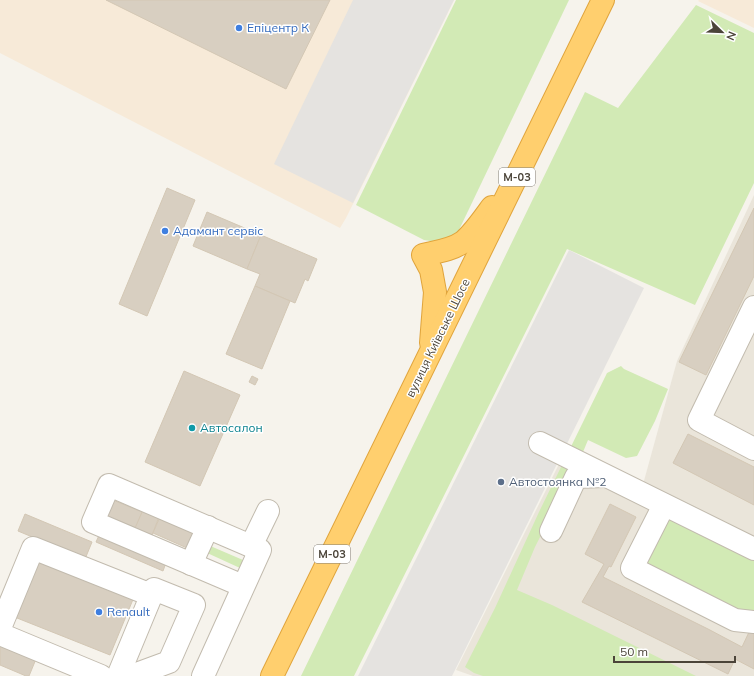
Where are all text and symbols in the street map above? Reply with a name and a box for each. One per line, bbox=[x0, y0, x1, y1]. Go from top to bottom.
north arrow bbox=[702, 12, 742, 52]
place label: Епіцентр К bbox=[247, 20, 309, 35]
marker: Епіцентр К bbox=[234, 23, 244, 33]
text: N bbox=[723, 29, 739, 42]
road number: М-03 bbox=[499, 168, 535, 186]
place label: Адамант сервіс bbox=[173, 223, 263, 238]
marker: Адамант сервіс bbox=[160, 226, 170, 236]
street label: вулиця Київське Шосе bbox=[402, 276, 473, 400]
place label: Автосалон bbox=[200, 420, 263, 435]
marker: Автосалон bbox=[187, 423, 197, 433]
place label: Автостоянка №2 bbox=[509, 474, 606, 489]
marker: Автостоянка №2 bbox=[496, 477, 506, 487]
road number: М-03 bbox=[314, 545, 350, 563]
place label: Renault bbox=[107, 604, 150, 619]
marker: Renault bbox=[94, 607, 104, 617]
scale bar bbox=[614, 638, 735, 664]
text: 50 m bbox=[620, 644, 648, 659]

